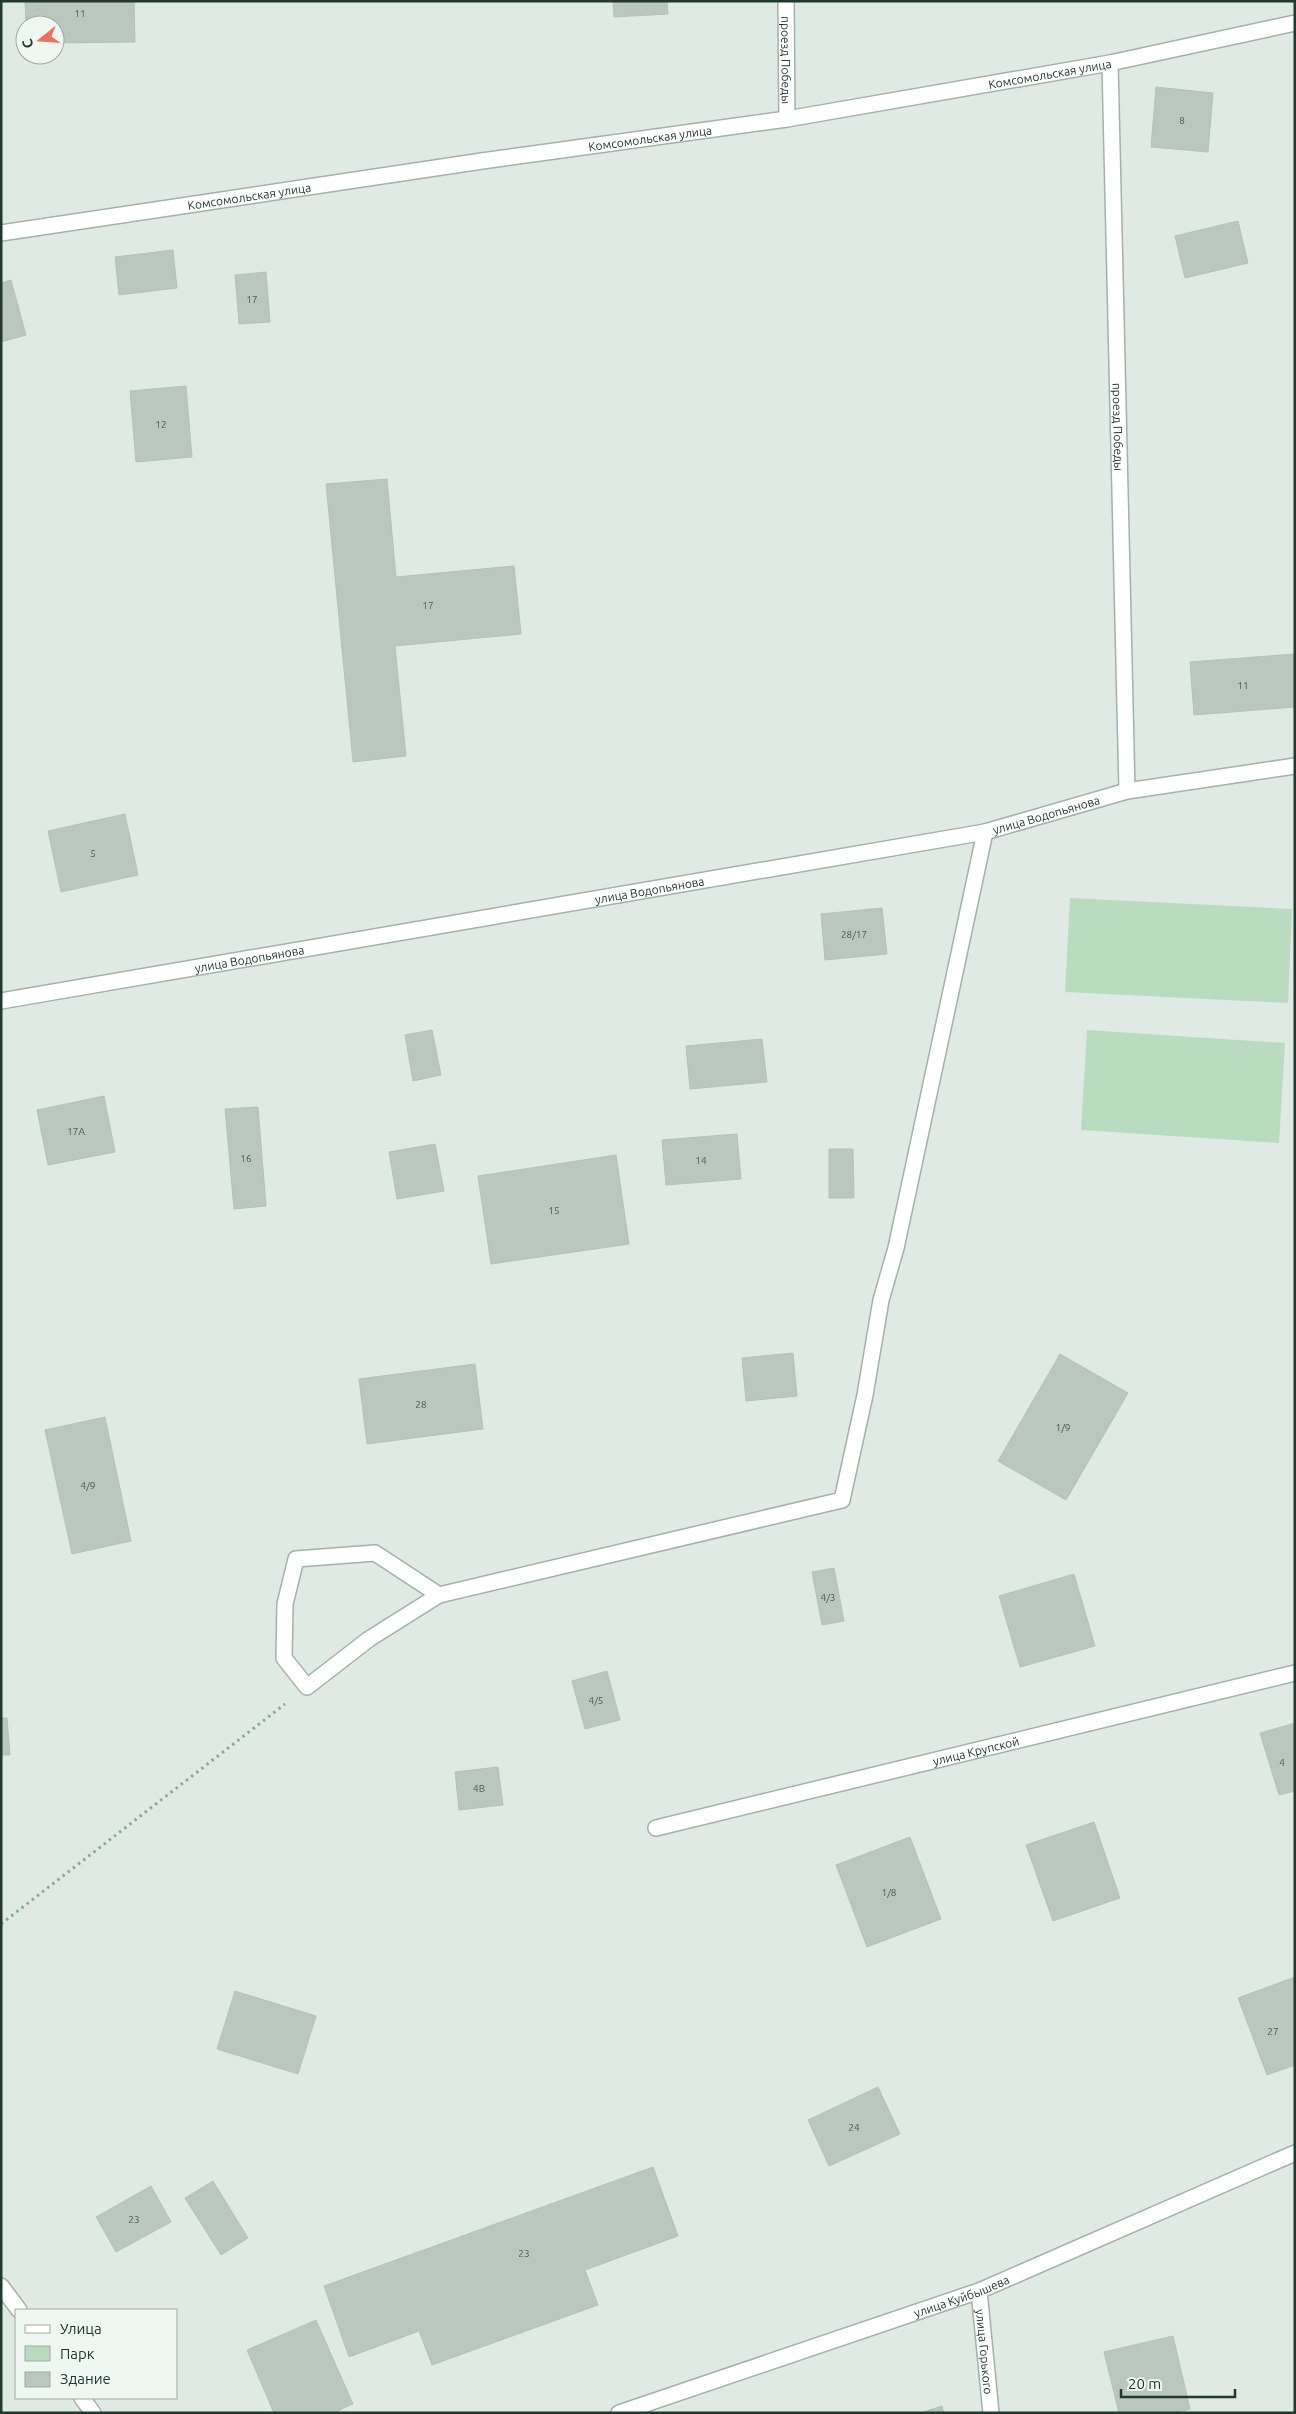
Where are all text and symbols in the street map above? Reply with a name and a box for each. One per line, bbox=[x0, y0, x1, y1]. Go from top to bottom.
house number: 11 bbox=[74, 8, 86, 19]
north arrow bbox=[15, 15, 65, 65]
street label: проезд Победы bbox=[780, 16, 793, 104]
text: С bbox=[19, 37, 37, 50]
street label: Комсомольская улица bbox=[987, 56, 1112, 90]
house number: 8 bbox=[1179, 115, 1185, 126]
street label: Комсомольская улица bbox=[587, 123, 713, 153]
street label: Комсомольская улица bbox=[187, 180, 312, 211]
house number: 17 bbox=[246, 294, 258, 305]
street label: проезд Победы bbox=[1111, 383, 1126, 471]
house number: 12 bbox=[155, 419, 167, 430]
house number: 17 bbox=[422, 600, 434, 611]
house number: 11 bbox=[1237, 680, 1249, 691]
street label: улица Водопьянова bbox=[991, 793, 1101, 836]
house number: 5 bbox=[90, 848, 96, 859]
street label: улица Водопьянова bbox=[594, 874, 705, 905]
house number: 28/17 bbox=[841, 929, 867, 940]
street label: улица Водопьянова bbox=[194, 943, 305, 974]
house number: 17А bbox=[67, 1126, 85, 1137]
house number: 16 bbox=[240, 1153, 252, 1164]
house number: 14 bbox=[695, 1155, 707, 1166]
house number: 15 bbox=[548, 1205, 560, 1216]
house number: 28 bbox=[415, 1399, 427, 1410]
house number: 1/9 bbox=[1056, 1422, 1070, 1433]
house number: 4/9 bbox=[81, 1480, 95, 1491]
house number: 4/3 bbox=[821, 1592, 835, 1603]
house number: 4/5 bbox=[589, 1695, 603, 1706]
street label: улица Крупской bbox=[931, 1734, 1020, 1767]
house number: 4 bbox=[1279, 1757, 1285, 1768]
house number: 4В bbox=[473, 1783, 485, 1794]
house number: 1/8 bbox=[882, 1887, 897, 1898]
house number: 27 bbox=[1267, 2026, 1279, 2037]
house number: 24 bbox=[848, 2122, 860, 2133]
house number: 23 bbox=[128, 2214, 140, 2225]
house number: 23 bbox=[518, 2248, 530, 2259]
street label: улица Куйбышева bbox=[912, 2272, 1011, 2319]
legend bbox=[15, 2309, 178, 2399]
street label: улица Горького bbox=[974, 2309, 996, 2395]
text: Улица bbox=[60, 2320, 102, 2337]
text: Парк bbox=[60, 2345, 95, 2362]
scale bar bbox=[1121, 2366, 1235, 2398]
text: Здание bbox=[60, 2370, 111, 2387]
text: 20 m bbox=[1128, 2375, 1161, 2392]

